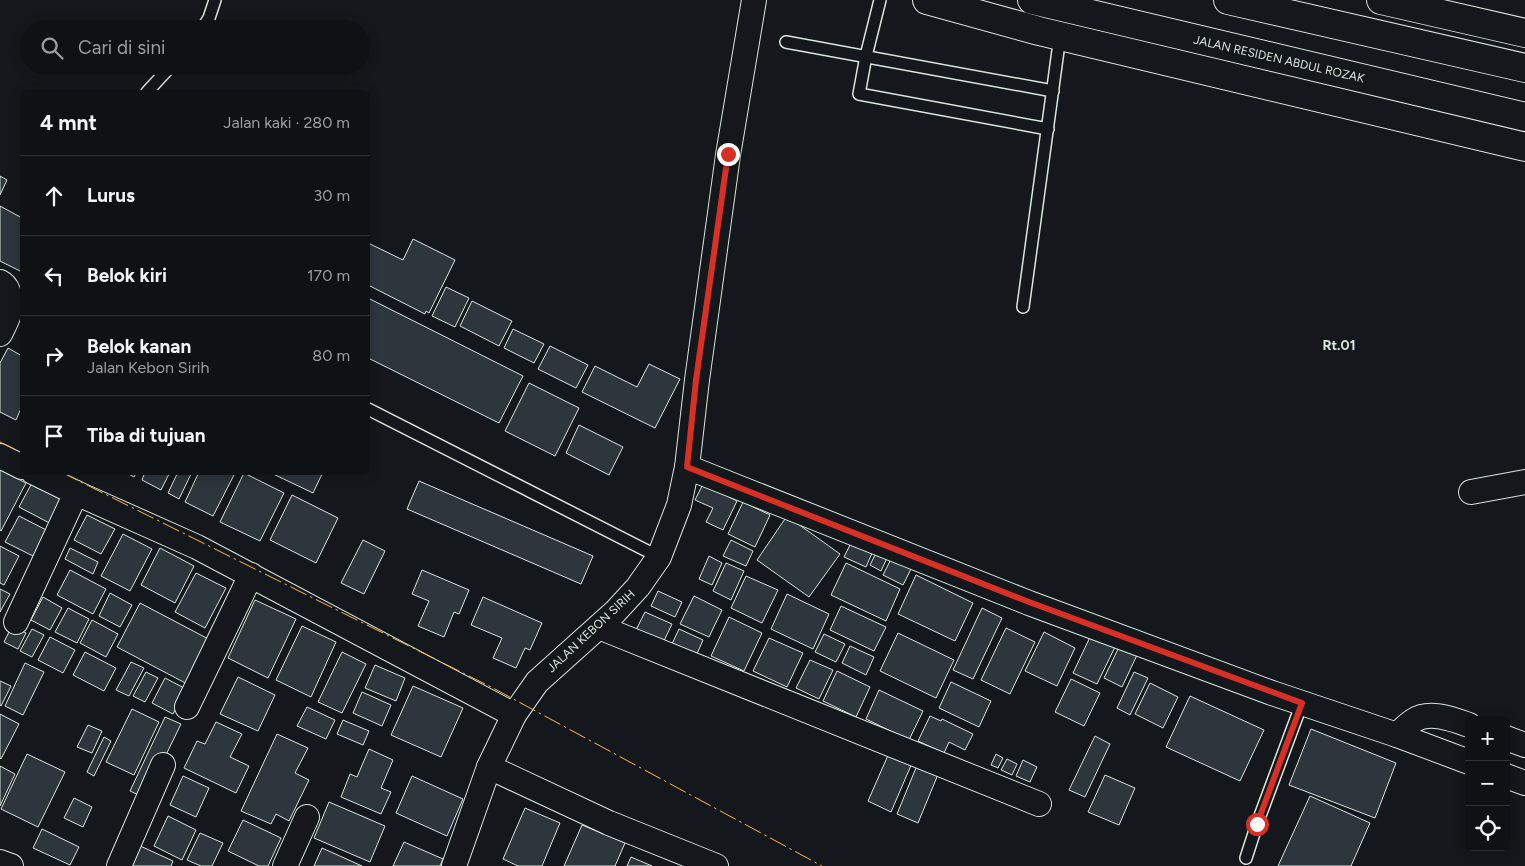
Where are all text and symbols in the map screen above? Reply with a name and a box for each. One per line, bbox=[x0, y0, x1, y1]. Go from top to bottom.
search box bbox=[20, 20, 370, 75]
street label: JALAN RESIDEN ABDUL ROZAK bbox=[1192, 32, 1367, 86]
icon: search bbox=[38, 34, 66, 62]
text: Cari di sini bbox=[78, 36, 165, 59]
text: 4 mnt bbox=[40, 110, 97, 135]
text: Jalan kaki · 280 m bbox=[223, 113, 350, 132]
route end bbox=[717, 143, 740, 166]
icon: ahead bbox=[40, 182, 68, 210]
text: Lurus bbox=[87, 184, 135, 207]
text: 30 m bbox=[313, 186, 350, 205]
icon: left bbox=[40, 262, 68, 290]
text: Belok kiri bbox=[87, 264, 167, 287]
text: 170 m bbox=[307, 266, 350, 285]
text: Belok kanan bbox=[87, 335, 191, 358]
district label: Rt.01 bbox=[1322, 337, 1356, 354]
icon: right bbox=[40, 342, 68, 370]
text: 80 m bbox=[312, 346, 350, 365]
text: Jalan Kebon Sirih bbox=[87, 358, 209, 377]
icon: arrive bbox=[40, 422, 68, 450]
text: Tiba di tujuan bbox=[87, 424, 206, 447]
street label: JALAN KEBON SIRIH bbox=[544, 587, 638, 675]
map controls bbox=[1465, 716, 1510, 851]
button: + bbox=[1465, 716, 1510, 761]
button: − bbox=[1465, 761, 1510, 806]
button: locate bbox=[1465, 806, 1510, 851]
route start bbox=[1246, 813, 1269, 836]

